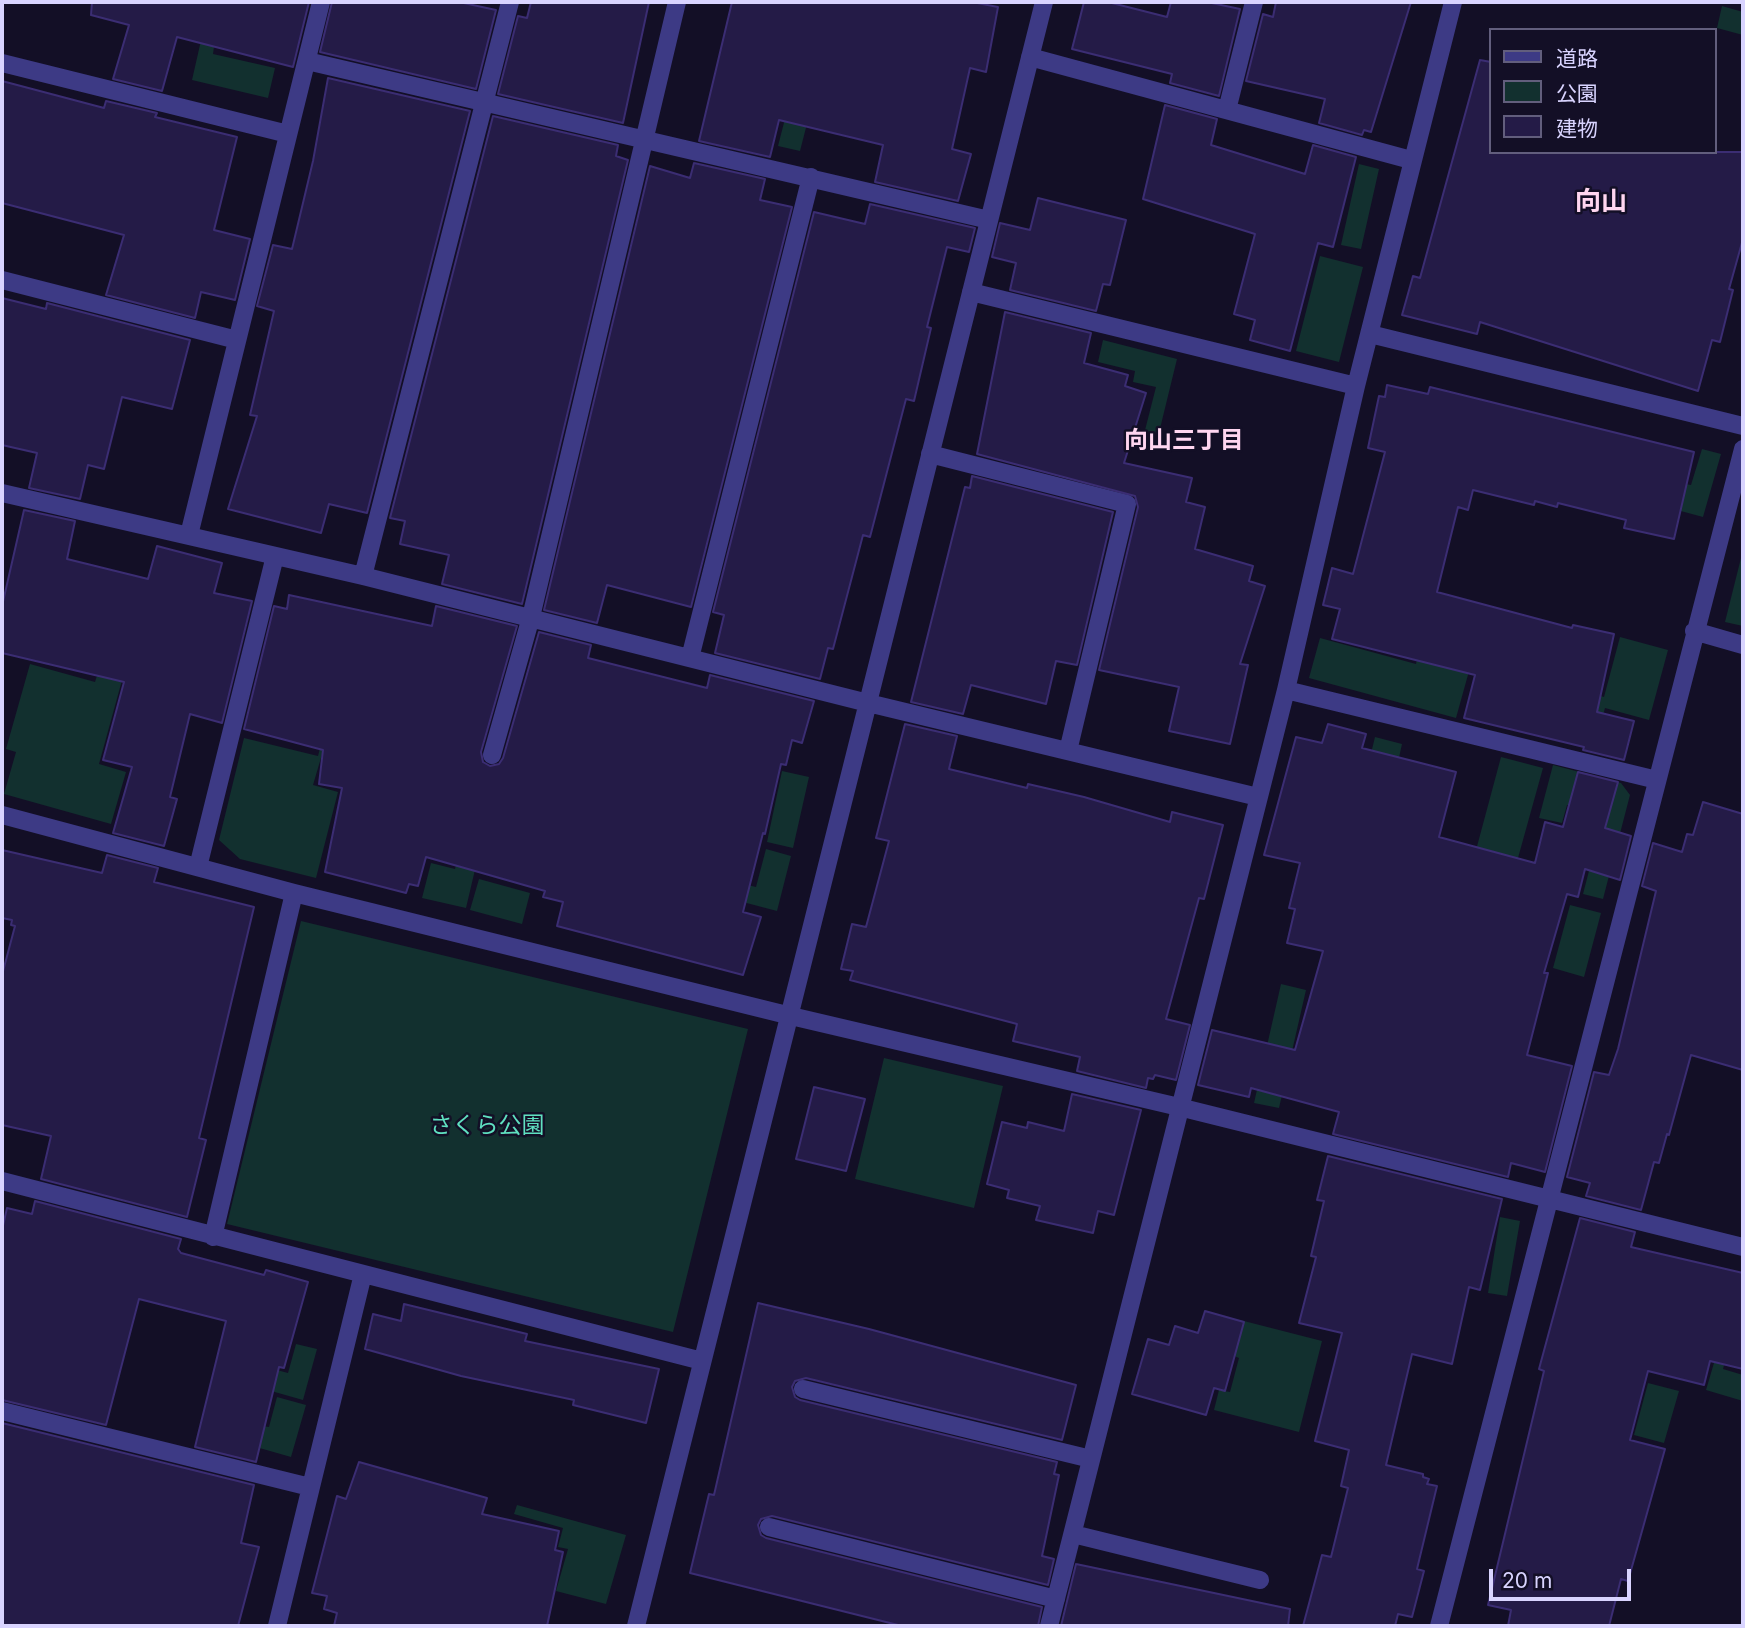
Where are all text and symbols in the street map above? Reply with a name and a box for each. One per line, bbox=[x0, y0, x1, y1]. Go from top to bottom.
legend bbox=[1490, 28, 1717, 154]
text: 道路 bbox=[1556, 46, 1598, 71]
text: 公園 bbox=[1556, 81, 1598, 106]
text: 建物 bbox=[1556, 116, 1598, 141]
district label: 向山 bbox=[1575, 186, 1627, 218]
district label: 向山三丁目 bbox=[1124, 427, 1244, 455]
park label: さくら公園 bbox=[430, 1112, 544, 1140]
scale bar bbox=[1493, 1554, 1635, 1598]
text: 20 m bbox=[1502, 1568, 1552, 1593]

